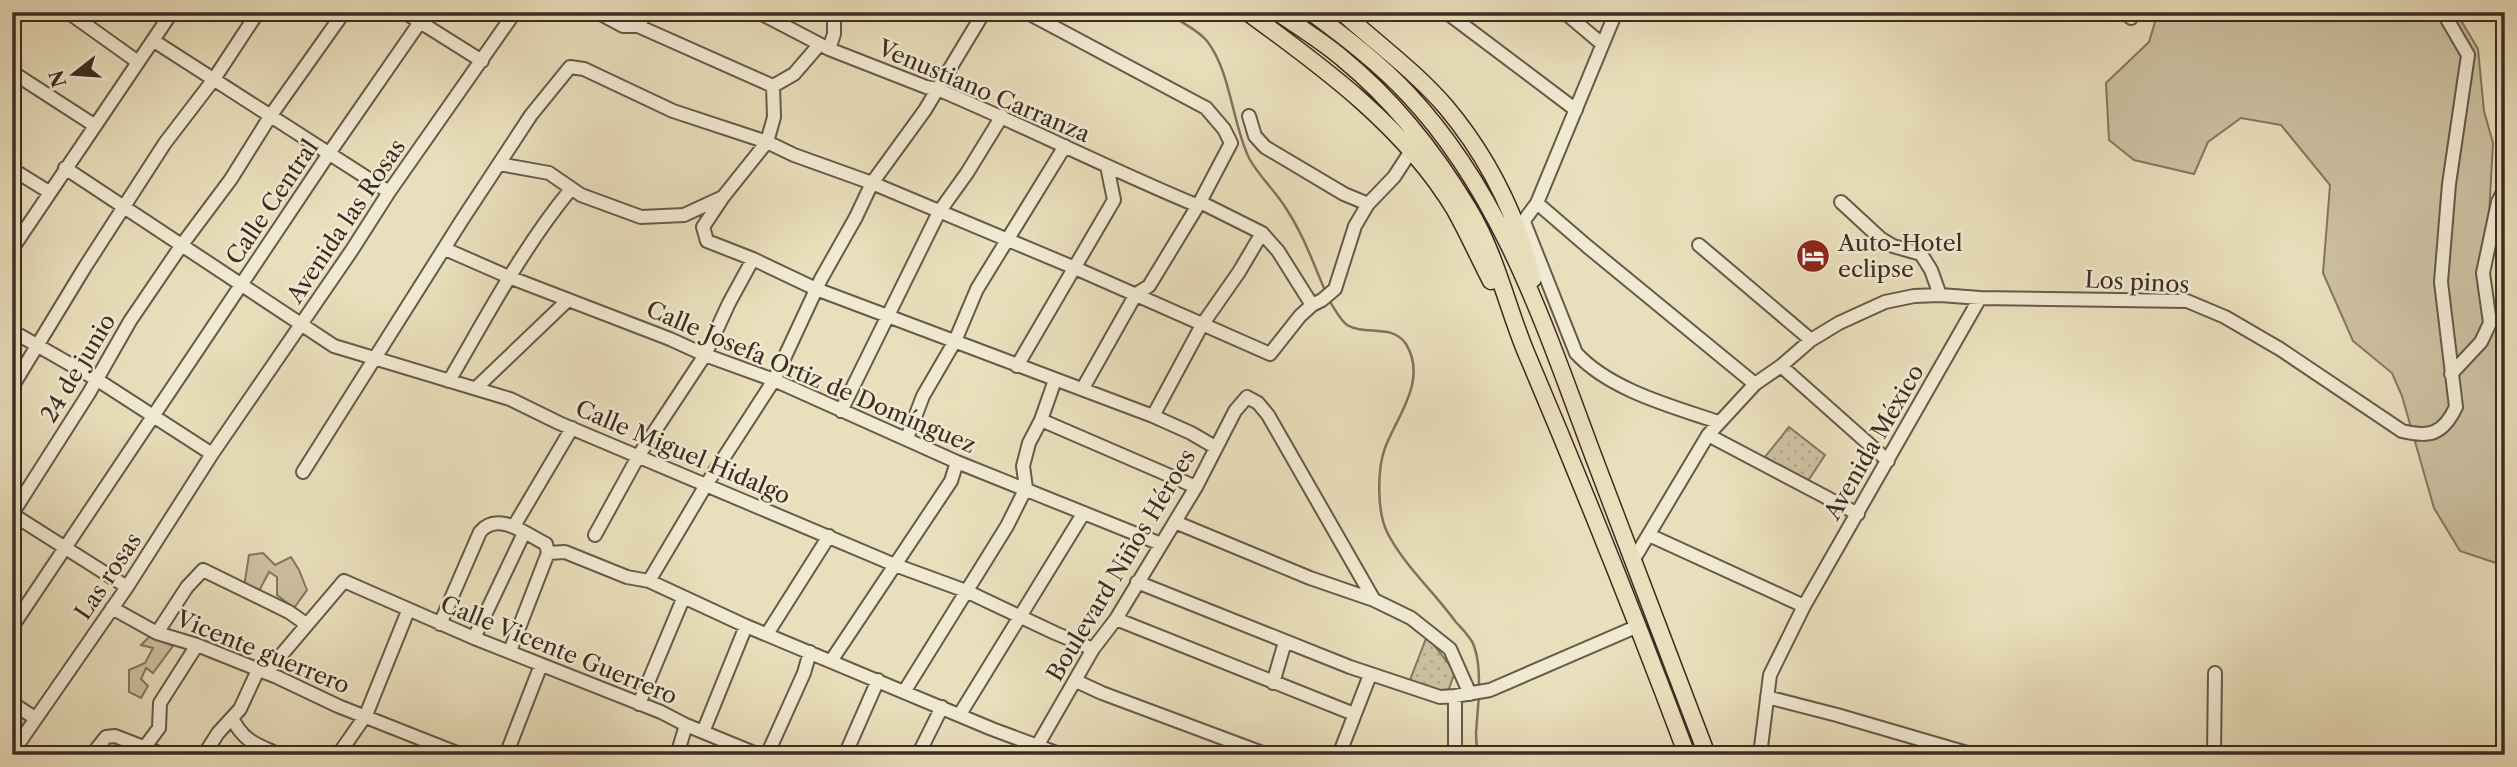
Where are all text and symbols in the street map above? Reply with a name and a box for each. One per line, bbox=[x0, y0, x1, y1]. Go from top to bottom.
street label: Venustiano Carranza bbox=[873, 33, 1095, 149]
north arrow bbox=[38, 38, 108, 108]
text: N bbox=[45, 68, 72, 90]
street label: Calle Central bbox=[220, 134, 324, 270]
street label: Avenida las Rosas bbox=[280, 134, 411, 309]
place label: Auto-Hotel eclipse bbox=[1837, 229, 1963, 283]
hotel icon: Auto-Hotel eclipse bbox=[1794, 237, 1832, 275]
street label: Los pinos bbox=[2084, 265, 2190, 299]
street label: Calle Josefa Ortiz de Domínguez bbox=[642, 295, 980, 459]
street label: 24 de junio bbox=[35, 309, 121, 427]
street label: Avenida México bbox=[1818, 359, 1930, 526]
street label: Calle Miguel Hidalgo bbox=[571, 394, 795, 510]
street label: Boulevard Niños Héroes bbox=[1041, 444, 1201, 686]
street label: Las rosas bbox=[69, 527, 147, 625]
street label: Calle Vicente Guerrero bbox=[437, 590, 681, 710]
street label: Vicente guerrero bbox=[171, 604, 354, 700]

